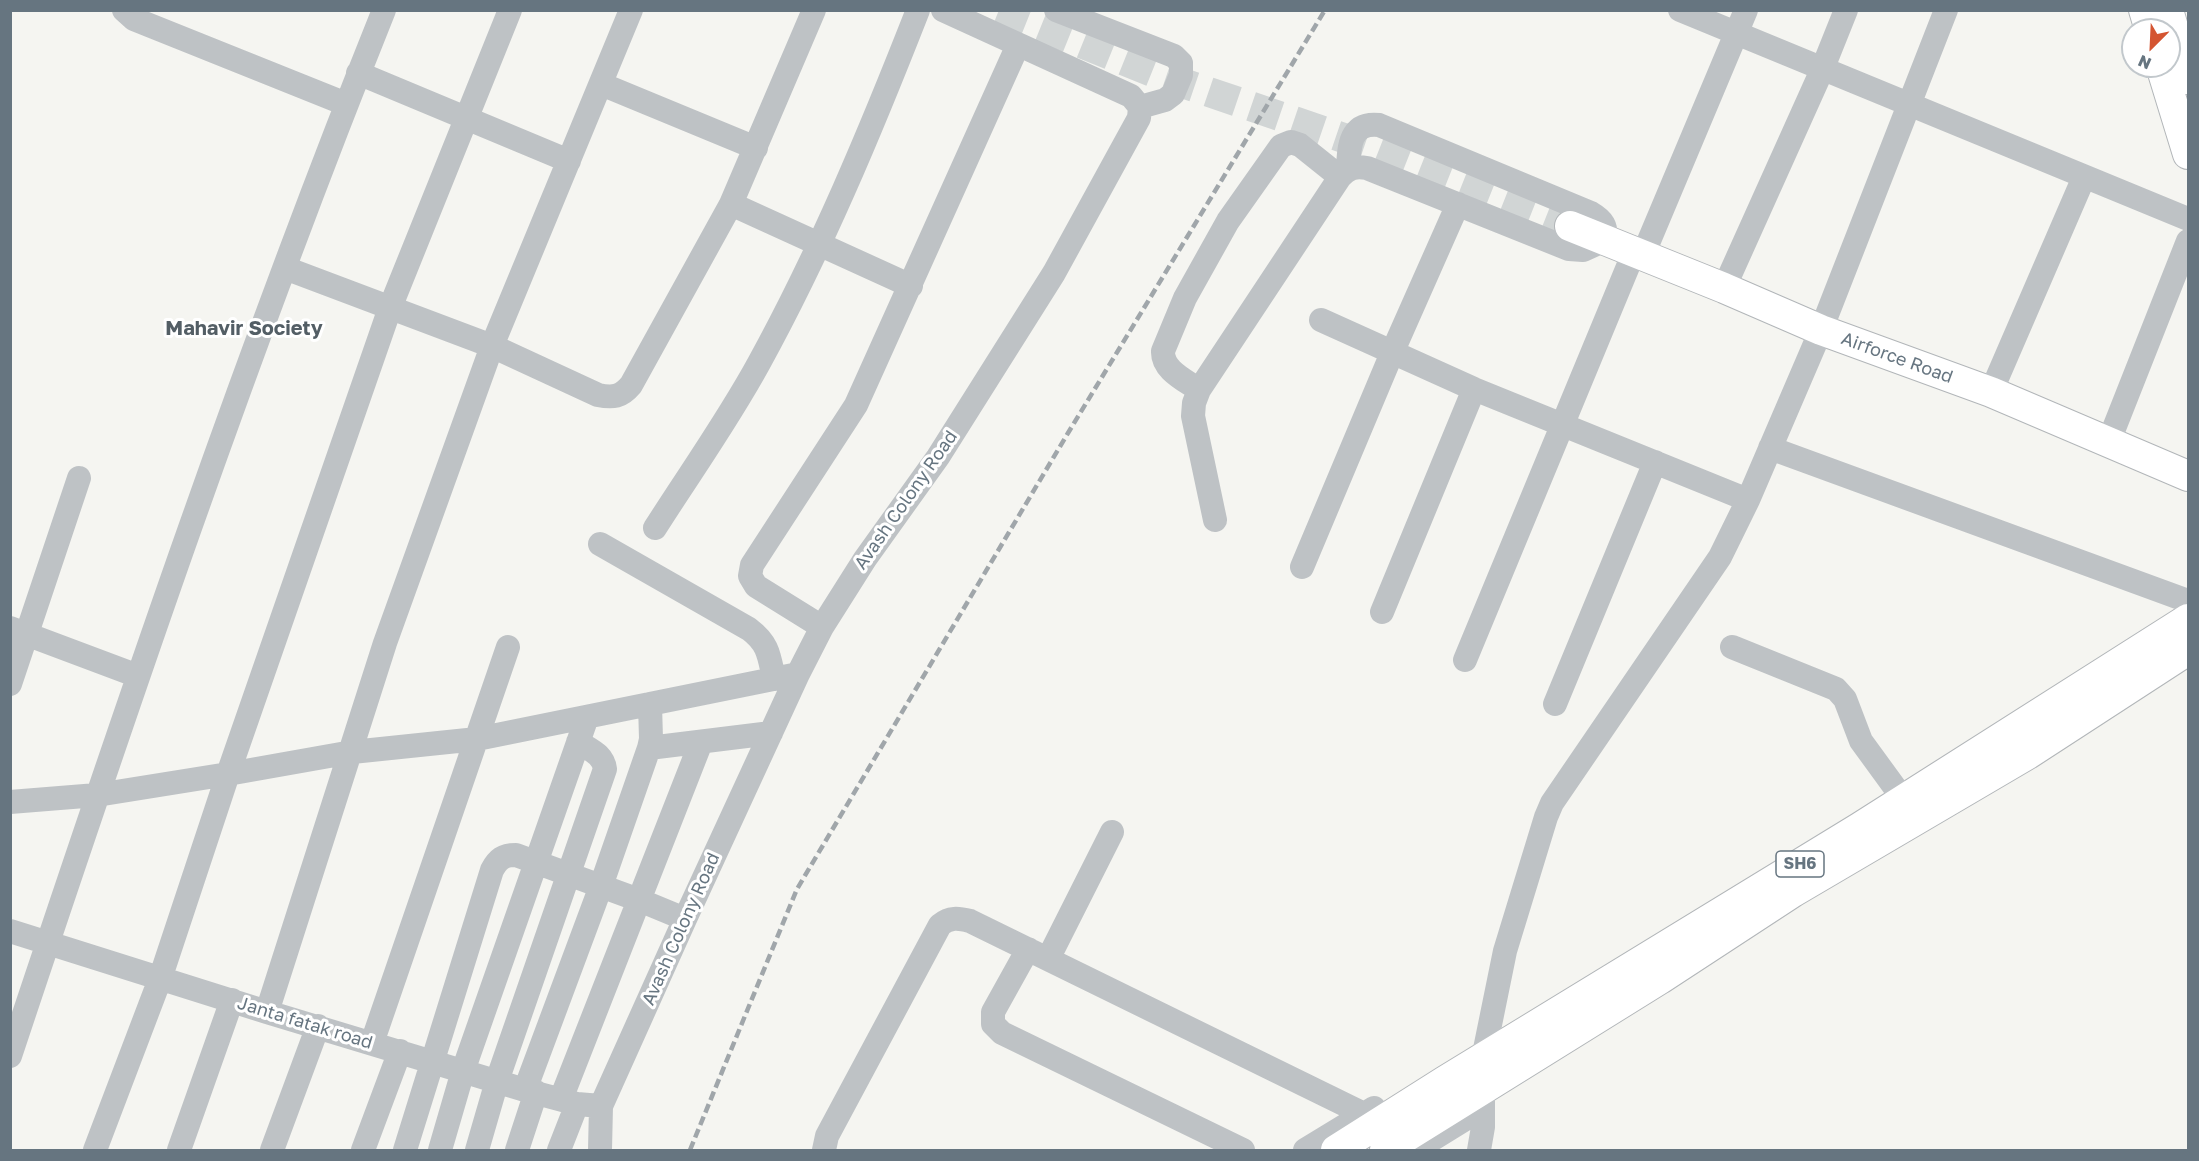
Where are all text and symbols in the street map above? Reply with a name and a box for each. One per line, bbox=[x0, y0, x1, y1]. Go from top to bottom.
north arrow bbox=[2121, 18, 2181, 78]
text: N bbox=[2135, 51, 2154, 74]
district label: Mahavir Society bbox=[165, 317, 323, 341]
street label: Airforce Road bbox=[1838, 328, 1956, 388]
street label: Avash Colony Road bbox=[850, 426, 962, 574]
street label: Avash Colony Road bbox=[638, 849, 724, 1009]
road number: SH6 bbox=[1776, 851, 1824, 877]
street label: Janta fatak road bbox=[235, 992, 375, 1054]

